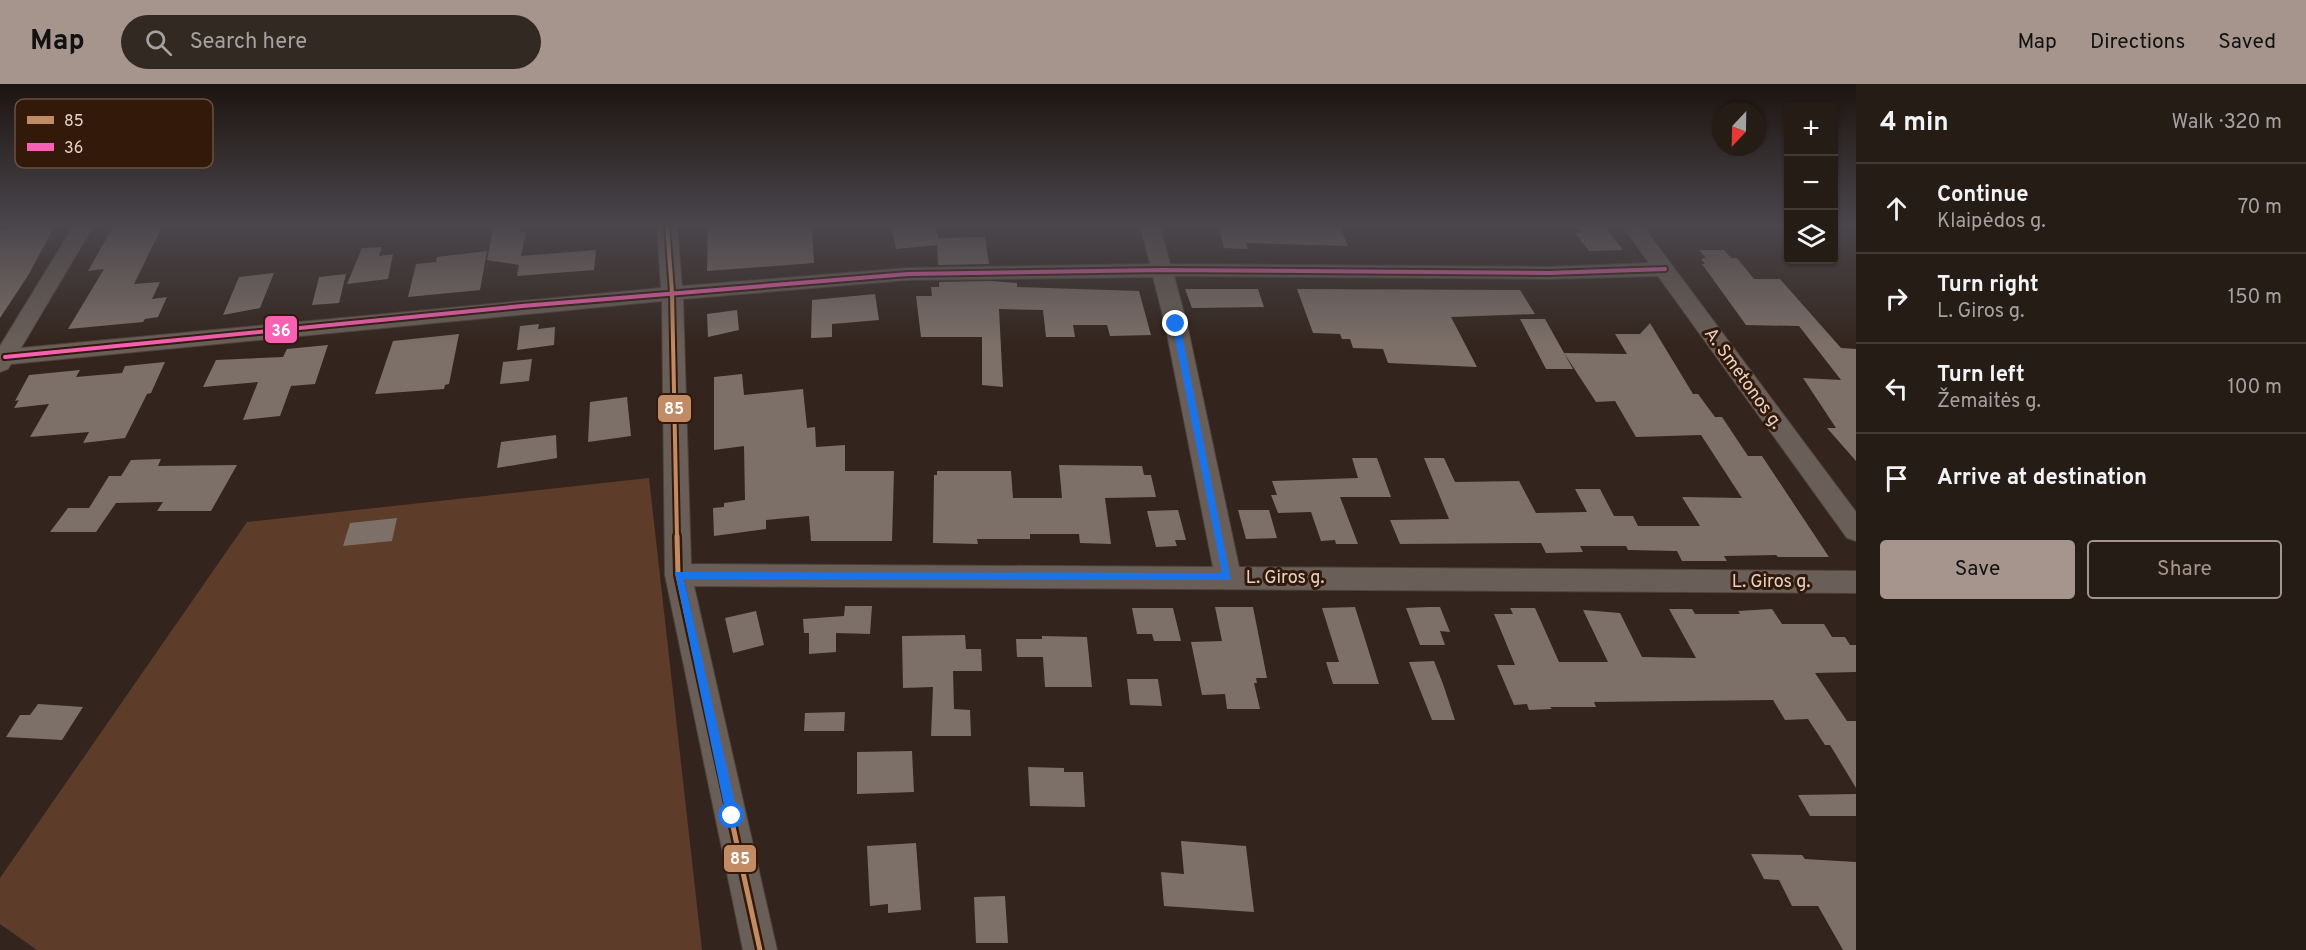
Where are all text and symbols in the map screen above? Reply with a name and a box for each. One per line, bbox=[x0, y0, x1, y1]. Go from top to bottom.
search box bbox=[121, 15, 541, 69]
text: Map bbox=[30, 24, 85, 60]
icon: search bbox=[142, 26, 175, 59]
text: Search here bbox=[190, 29, 307, 56]
text: Map bbox=[2017, 29, 2057, 56]
text: Directions bbox=[2090, 29, 2185, 56]
text: Saved bbox=[2218, 29, 2276, 56]
legend bbox=[15, 99, 213, 168]
north arrow bbox=[1712, 102, 1766, 156]
map controls bbox=[1784, 102, 1838, 264]
button: + bbox=[1784, 102, 1838, 156]
text: 4 min bbox=[1880, 107, 1949, 140]
text: Walk · 320 m bbox=[2172, 110, 2282, 136]
text: 85 bbox=[64, 112, 84, 132]
text: 36 bbox=[64, 139, 83, 159]
button: − bbox=[1784, 156, 1838, 210]
text: Continue bbox=[1937, 182, 2028, 209]
icon: ahead bbox=[1880, 192, 1913, 225]
text: 70 m bbox=[2238, 195, 2282, 221]
text: Klaipėdos g. bbox=[1937, 209, 2046, 235]
button: layers bbox=[1784, 210, 1838, 264]
text: Turn right bbox=[1937, 272, 2039, 299]
icon: right bbox=[1880, 282, 1913, 315]
text: 150 m bbox=[2228, 285, 2282, 311]
text: L. Giros g. bbox=[1937, 299, 2024, 325]
route end bbox=[1162, 310, 1188, 336]
line badge: 36 bbox=[264, 315, 298, 344]
text: 36 bbox=[271, 322, 291, 342]
street label: A. Smetonos g. bbox=[1698, 324, 1787, 434]
text: Turn left bbox=[1937, 362, 2025, 389]
icon: left bbox=[1880, 372, 1913, 405]
text: 100 m bbox=[2227, 375, 2282, 401]
text: Žemaitės g. bbox=[1937, 389, 2041, 415]
line badge: 85 bbox=[657, 394, 692, 423]
text: 85 bbox=[664, 400, 684, 420]
icon: arrive bbox=[1880, 462, 1913, 495]
text: Arrive at destination bbox=[1937, 465, 2147, 492]
button: Save bbox=[1880, 540, 2075, 599]
button: Share bbox=[2087, 540, 2282, 599]
street label: L. Giros g. bbox=[1246, 567, 1324, 590]
street label: L. Giros g. bbox=[1732, 571, 1810, 594]
route start bbox=[718, 802, 744, 828]
line badge: 85 bbox=[723, 844, 757, 873]
text: 85 bbox=[730, 850, 750, 870]

